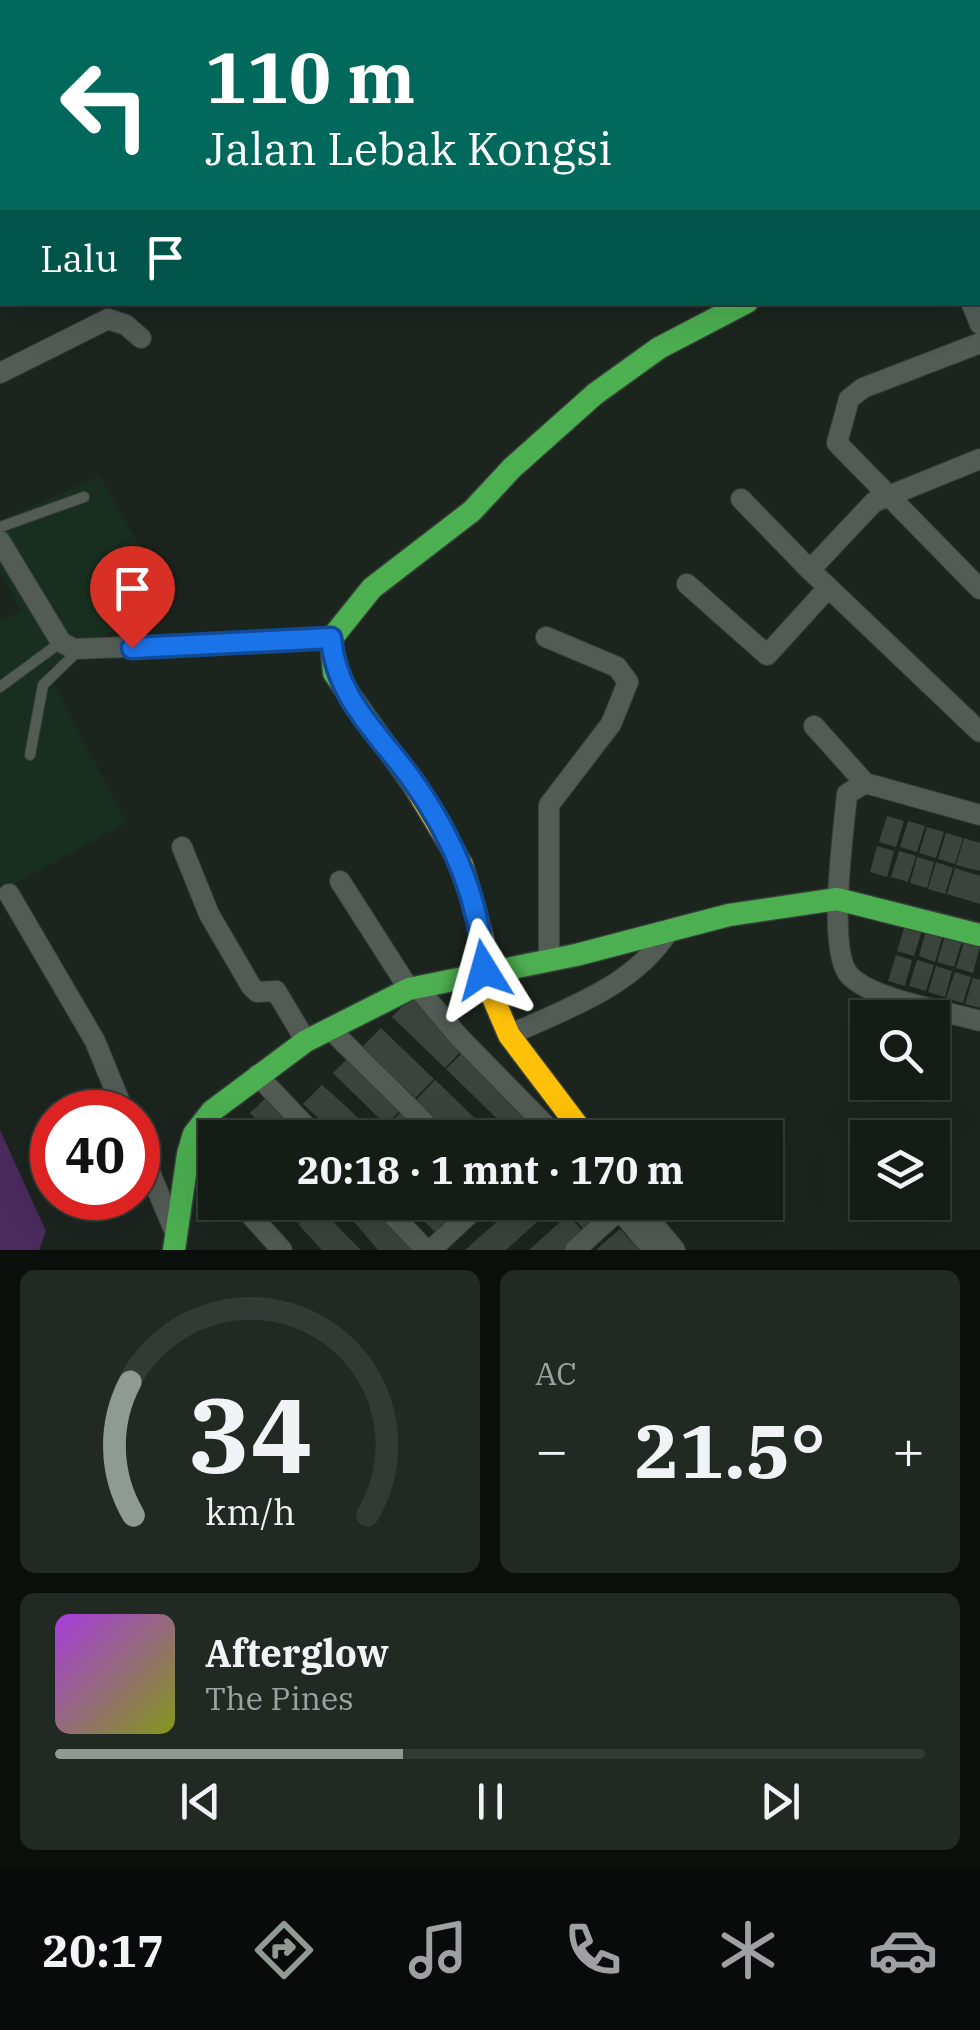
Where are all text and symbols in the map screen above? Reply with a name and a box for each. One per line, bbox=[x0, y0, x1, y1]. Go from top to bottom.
text: 110 m bbox=[205, 31, 415, 122]
icon: left bbox=[40, 40, 170, 170]
text: Jalan Lebak Kongsi bbox=[205, 119, 612, 177]
icon: arrive bbox=[138, 230, 193, 285]
text: Lalu bbox=[40, 233, 118, 282]
pin bbox=[90, 546, 175, 649]
icon: arrive bbox=[105, 561, 160, 616]
position arrow bbox=[432, 918, 536, 1022]
map controls bbox=[850, 1000, 950, 1220]
button: search bbox=[850, 1000, 950, 1100]
speed limit sign: 40 bbox=[30, 1090, 160, 1220]
button: layers bbox=[850, 1120, 950, 1220]
text: 20:18 · 1 mnt · 170 m bbox=[297, 1145, 684, 1194]
text: AC bbox=[535, 1352, 577, 1394]
text: 34 bbox=[188, 1366, 312, 1502]
text: 21.5° bbox=[634, 1401, 826, 1499]
text: − bbox=[535, 1414, 568, 1485]
text: + bbox=[892, 1414, 925, 1485]
text: km/h bbox=[205, 1488, 295, 1535]
text: Afterglow bbox=[205, 1628, 389, 1677]
text: The Pines bbox=[205, 1677, 354, 1719]
icon: previous bbox=[173, 1774, 228, 1829]
icon: pause bbox=[463, 1774, 518, 1829]
icon: next bbox=[753, 1774, 808, 1829]
icon: directions bbox=[249, 1915, 319, 1985]
icon: music bbox=[403, 1915, 473, 1985]
icon: phone bbox=[558, 1915, 628, 1985]
icon: climate bbox=[713, 1915, 783, 1985]
icon: car bbox=[868, 1915, 938, 1985]
text: 20:17 bbox=[42, 1921, 164, 1979]

